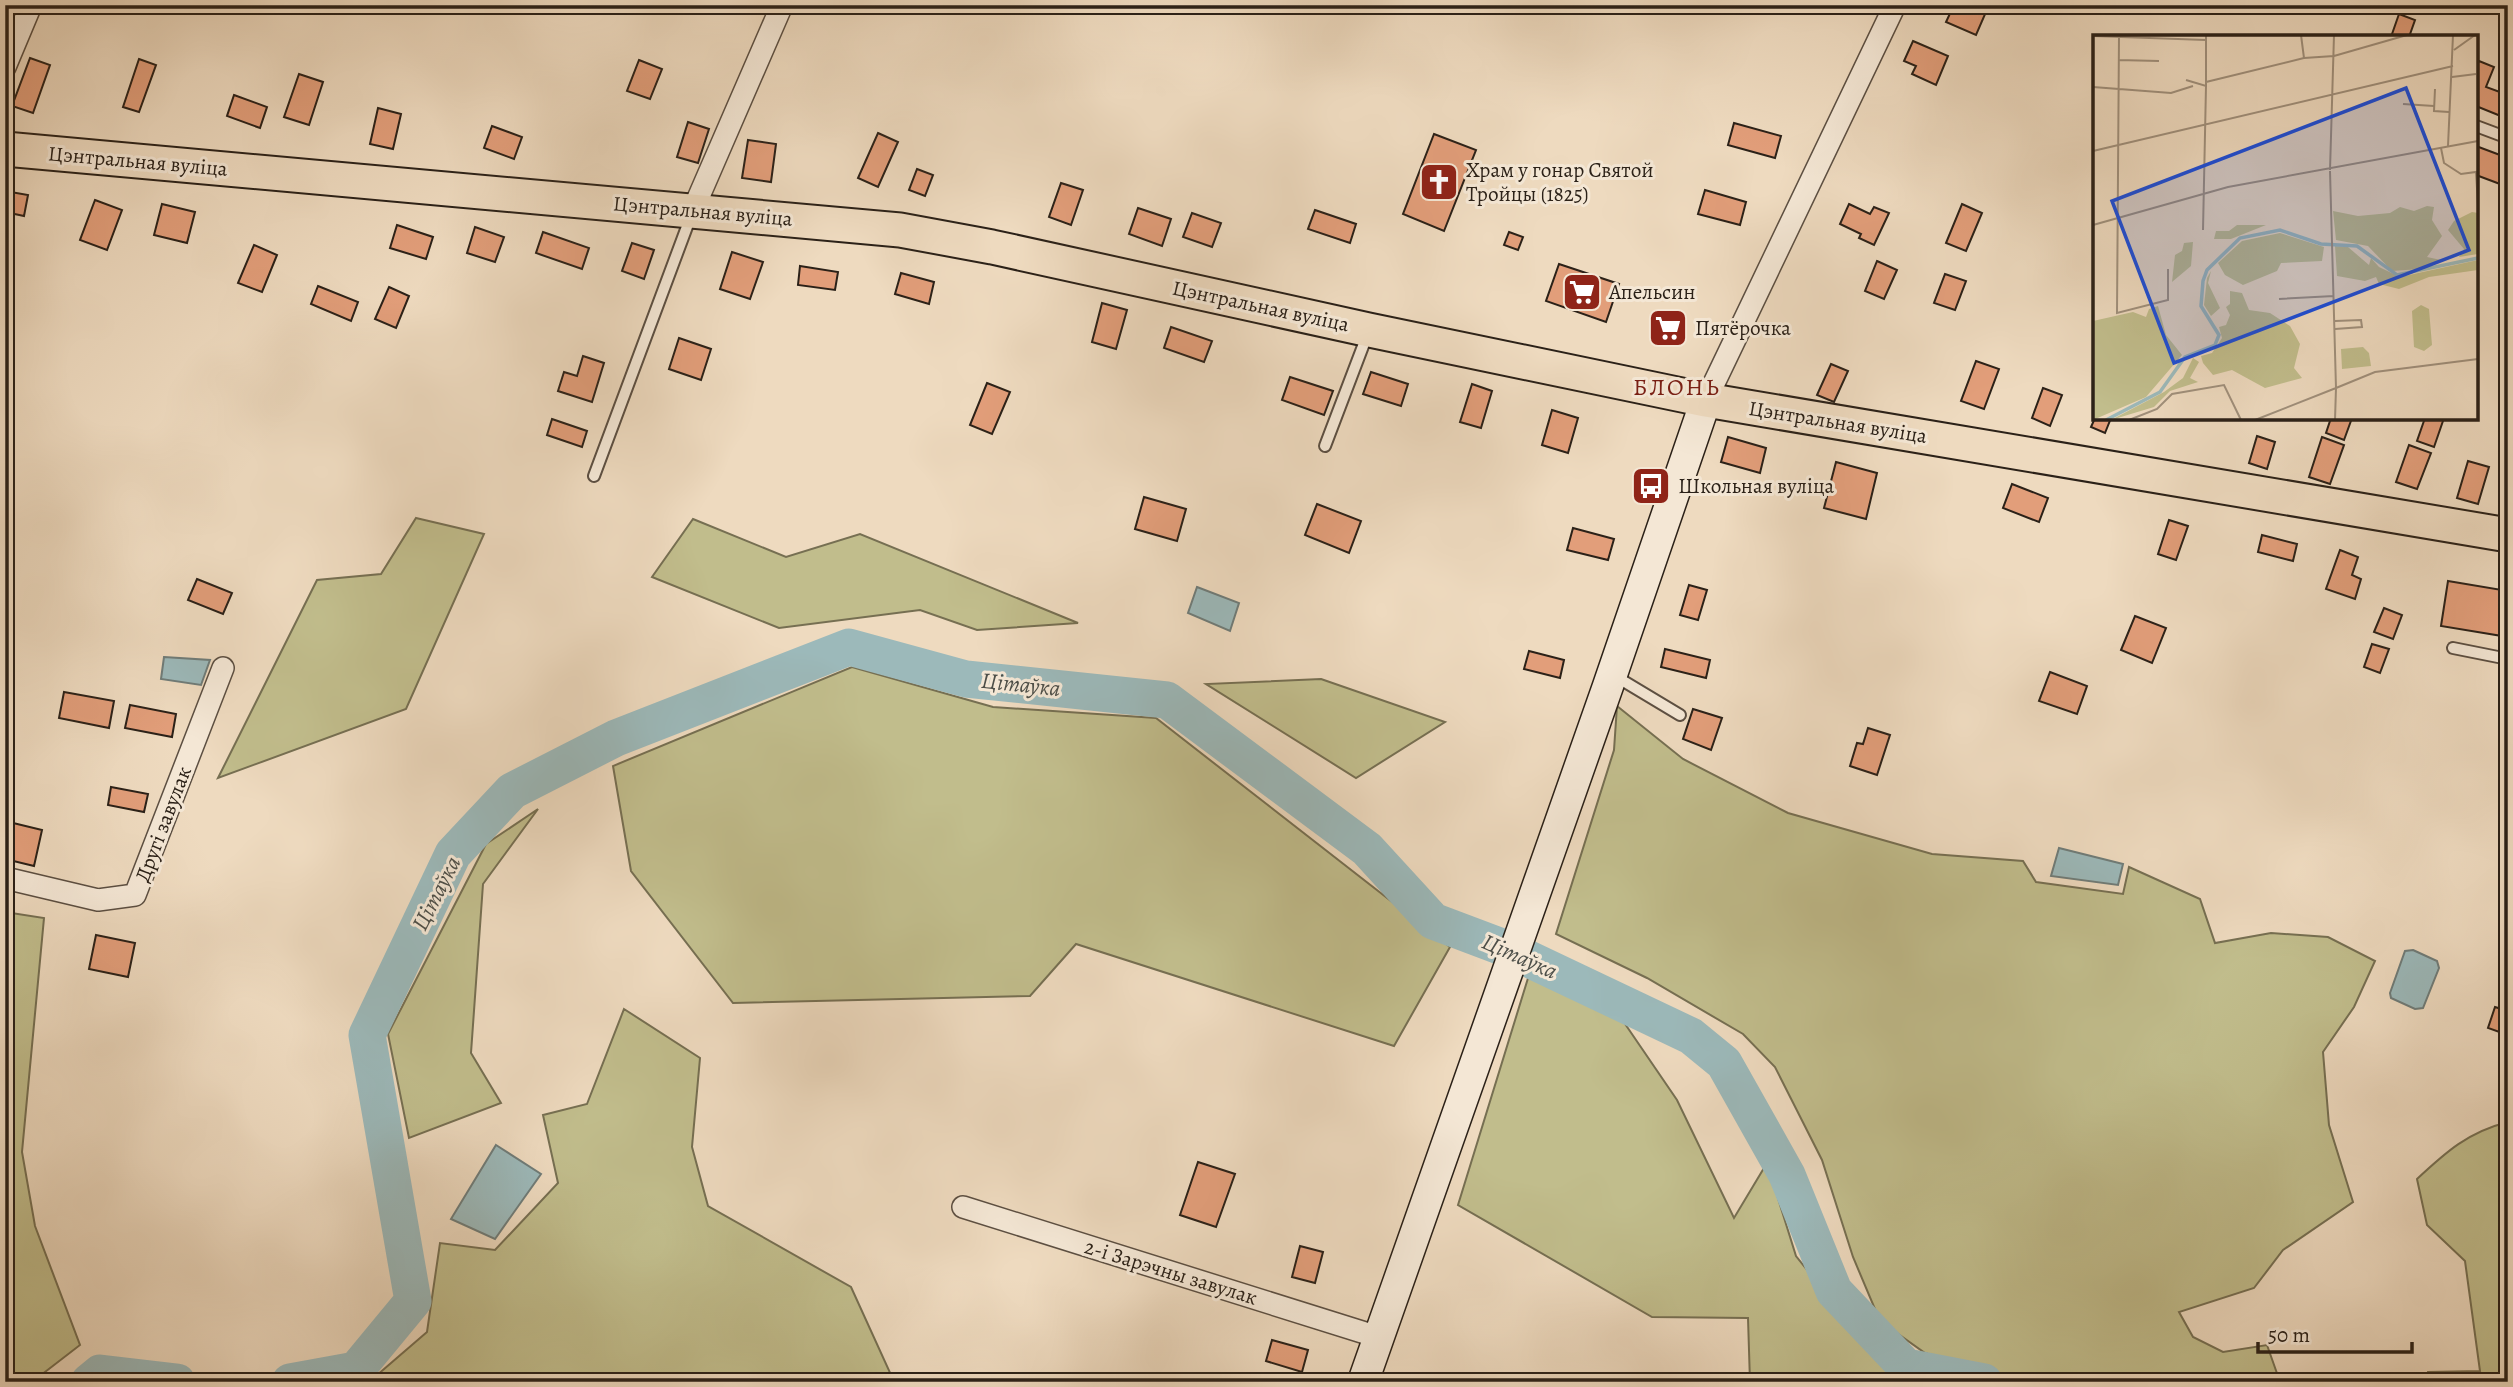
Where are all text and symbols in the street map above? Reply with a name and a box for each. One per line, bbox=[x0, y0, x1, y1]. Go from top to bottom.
inset map bbox=[2093, 35, 2478, 420]
street label: Цэнтральная вуліца bbox=[47, 139, 229, 183]
place label: Храм у гонар Святой Тройцы (1825) bbox=[1466, 156, 1654, 208]
church icon: Храм у гонар Святой Тройцы (1825) bbox=[1418, 161, 1460, 203]
street label: Цэнтральная вуліца bbox=[612, 189, 794, 233]
supermarket icon: Апельсин bbox=[1561, 271, 1603, 313]
street label: Цэнтральная вуліца bbox=[1170, 274, 1352, 338]
place label: Апельсин bbox=[1608, 278, 1696, 306]
supermarket icon: Пятёрочка bbox=[1647, 307, 1689, 349]
place label: Пятёрочка bbox=[1695, 314, 1791, 342]
district label: БЛОНЬ bbox=[1633, 371, 1721, 403]
street label: Цэнтральная вуліца bbox=[1747, 394, 1929, 450]
bus stop icon: Школьная вуліца bbox=[1630, 465, 1672, 507]
place label: Школьная вуліца bbox=[1678, 472, 1835, 500]
water label: Цітаўка bbox=[980, 665, 1062, 704]
street label: Другі завулак bbox=[128, 762, 198, 886]
water label: Цітаўка bbox=[405, 851, 468, 936]
water label: Цітаўка bbox=[1477, 926, 1563, 987]
street label: 2-і Зарэчны завулак bbox=[1081, 1232, 1261, 1312]
scale bar bbox=[2258, 1310, 2412, 1354]
text: 50 m bbox=[2268, 1321, 2310, 1349]

